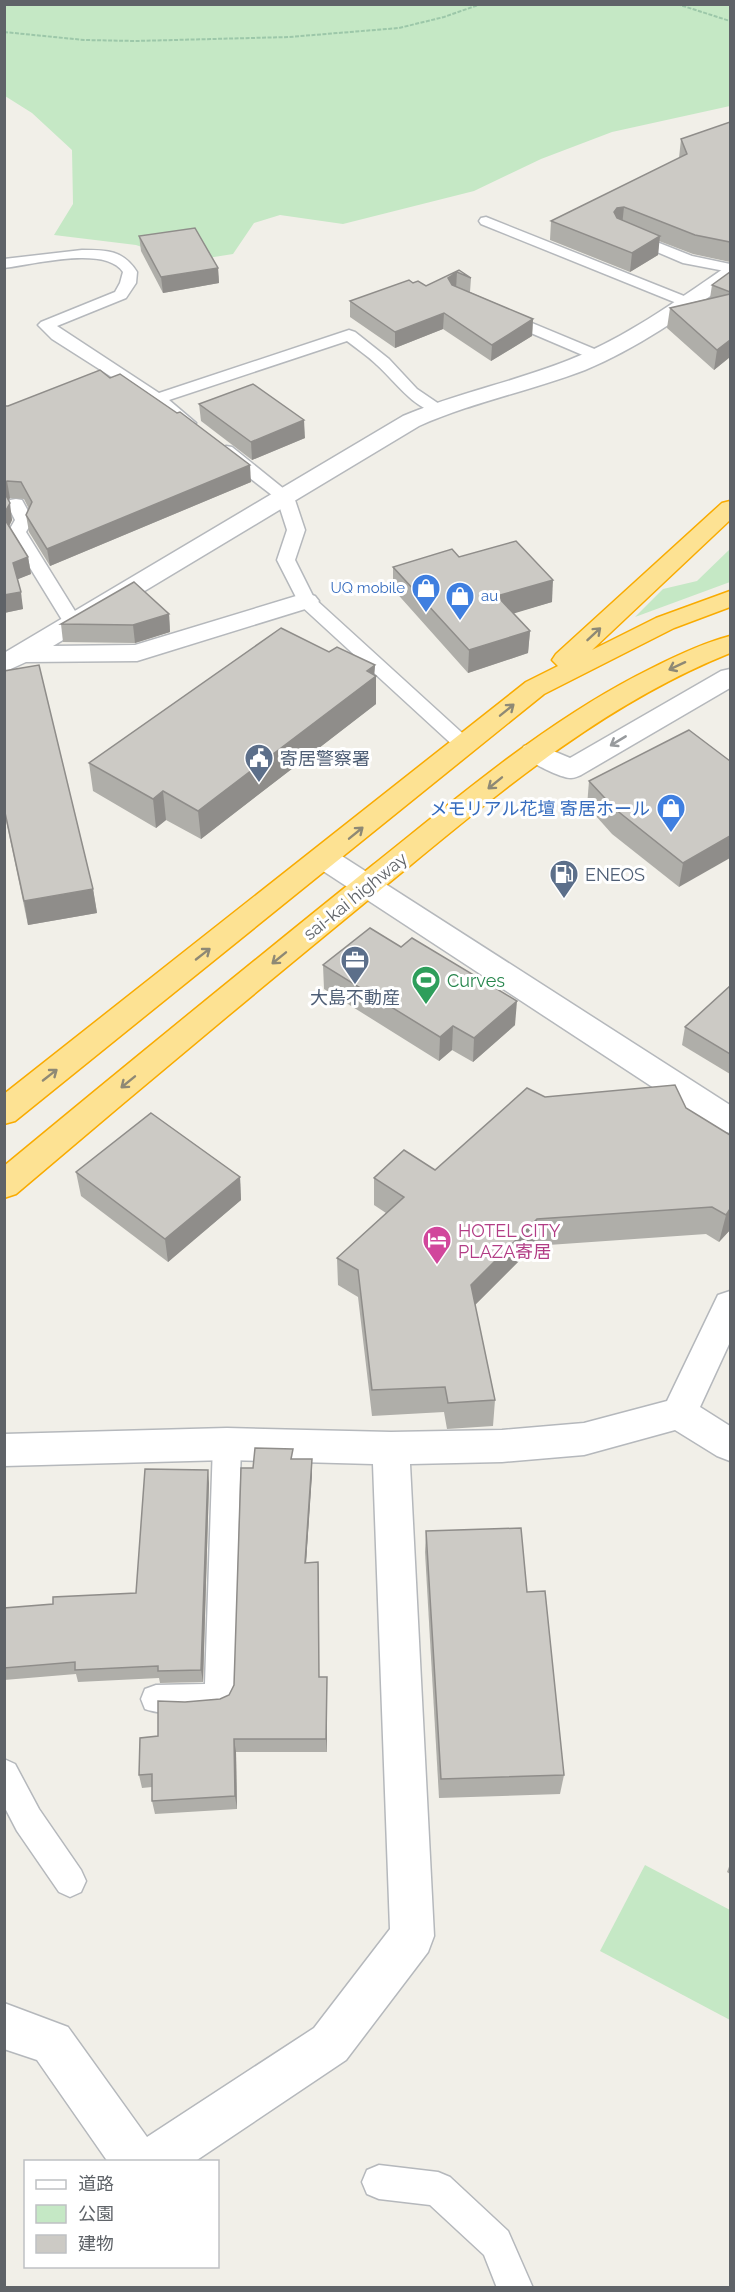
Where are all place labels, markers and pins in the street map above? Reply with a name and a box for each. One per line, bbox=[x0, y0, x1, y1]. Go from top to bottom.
shop icon: UQ mobile bbox=[410, 572, 442, 614]
place label: UQ mobile bbox=[330, 579, 405, 597]
shop icon: au bbox=[444, 580, 476, 622]
place label: au bbox=[481, 587, 498, 605]
public building icon: 寄居警察署 bbox=[243, 742, 275, 784]
place label: 寄居警察署 bbox=[280, 748, 370, 769]
shop icon: メモリアル花壇 寄居ホール bbox=[655, 792, 687, 834]
place label: メモリアル花壇 寄居ホール bbox=[430, 798, 650, 819]
fuel station icon: ENEOS bbox=[548, 858, 580, 900]
place label: ENEOS bbox=[585, 864, 645, 885]
office icon: 大島不動産 bbox=[339, 944, 371, 986]
sports icon: Curves bbox=[410, 964, 442, 1006]
place label: Curves bbox=[447, 970, 505, 991]
place label: 大島不動産 bbox=[310, 987, 400, 1008]
place label: HOTEL CITY PLAZA寄居 bbox=[458, 1220, 561, 1262]
hotel icon: HOTEL CITY PLAZA寄居 bbox=[421, 1224, 453, 1266]

